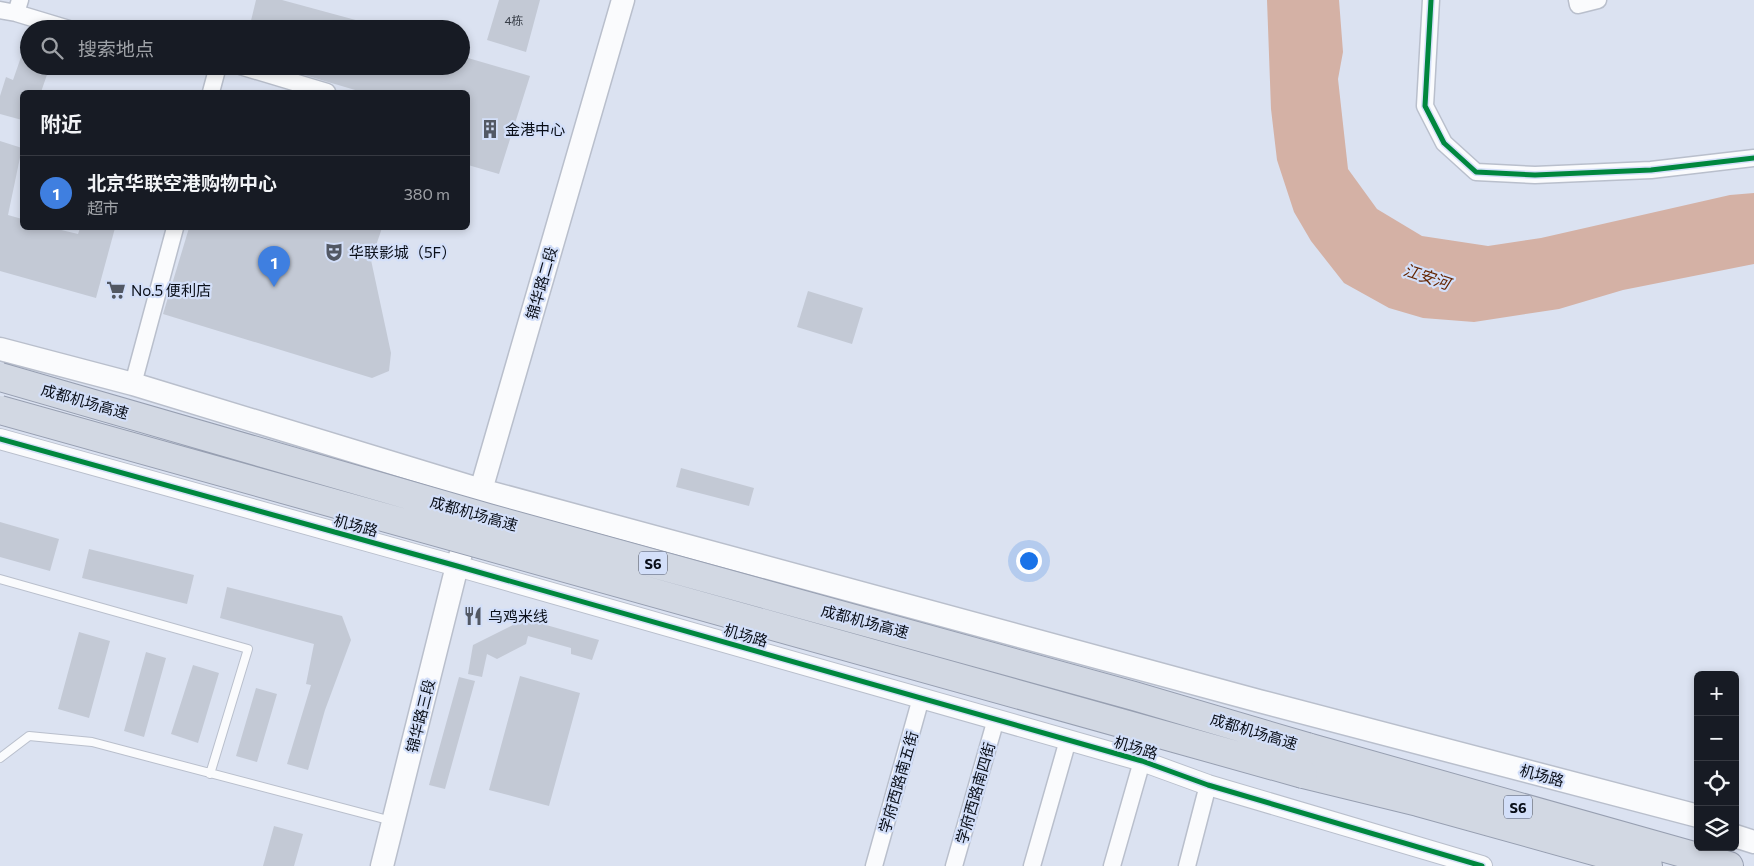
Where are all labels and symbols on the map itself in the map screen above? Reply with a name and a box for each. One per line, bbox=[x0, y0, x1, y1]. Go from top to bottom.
house number: 4栋 bbox=[504, 13, 524, 27]
building icon: 金港中心 bbox=[479, 118, 501, 140]
place label: 金港中心 bbox=[505, 120, 565, 138]
theatre icon: 华联影城（5F） bbox=[323, 241, 345, 263]
place label: 华联影城（5F） bbox=[349, 243, 456, 261]
street label: 锦华路二段 bbox=[522, 244, 560, 322]
pin: 1 bbox=[258, 246, 290, 287]
water label: 江安河 bbox=[1401, 260, 1456, 293]
supermarket icon: No.5 便利店 bbox=[105, 279, 127, 301]
place label: No.5 便利店 bbox=[131, 281, 211, 299]
street label: 成都机场高速 bbox=[39, 380, 131, 422]
street label: 成都机场高速 bbox=[428, 492, 520, 534]
street label: 机场路 bbox=[332, 510, 380, 540]
your location bbox=[1016, 548, 1042, 574]
road number: S6 bbox=[639, 552, 667, 574]
street label: 成都机场高速 bbox=[819, 601, 911, 641]
restaurant icon: 乌鸡米线 bbox=[462, 605, 484, 627]
place label: 乌鸡米线 bbox=[488, 607, 548, 625]
street label: 机场路 bbox=[722, 620, 770, 650]
street label: 锦华路三段 bbox=[402, 677, 438, 755]
street label: 成都机场高速 bbox=[1208, 709, 1300, 753]
street label: 学府西路南五街 bbox=[875, 729, 921, 835]
street label: 机场路 bbox=[1112, 732, 1160, 762]
street label: 学府西路南四街 bbox=[952, 740, 998, 846]
street label: 机场路 bbox=[1518, 760, 1566, 790]
road number: S6 bbox=[1504, 796, 1532, 819]

